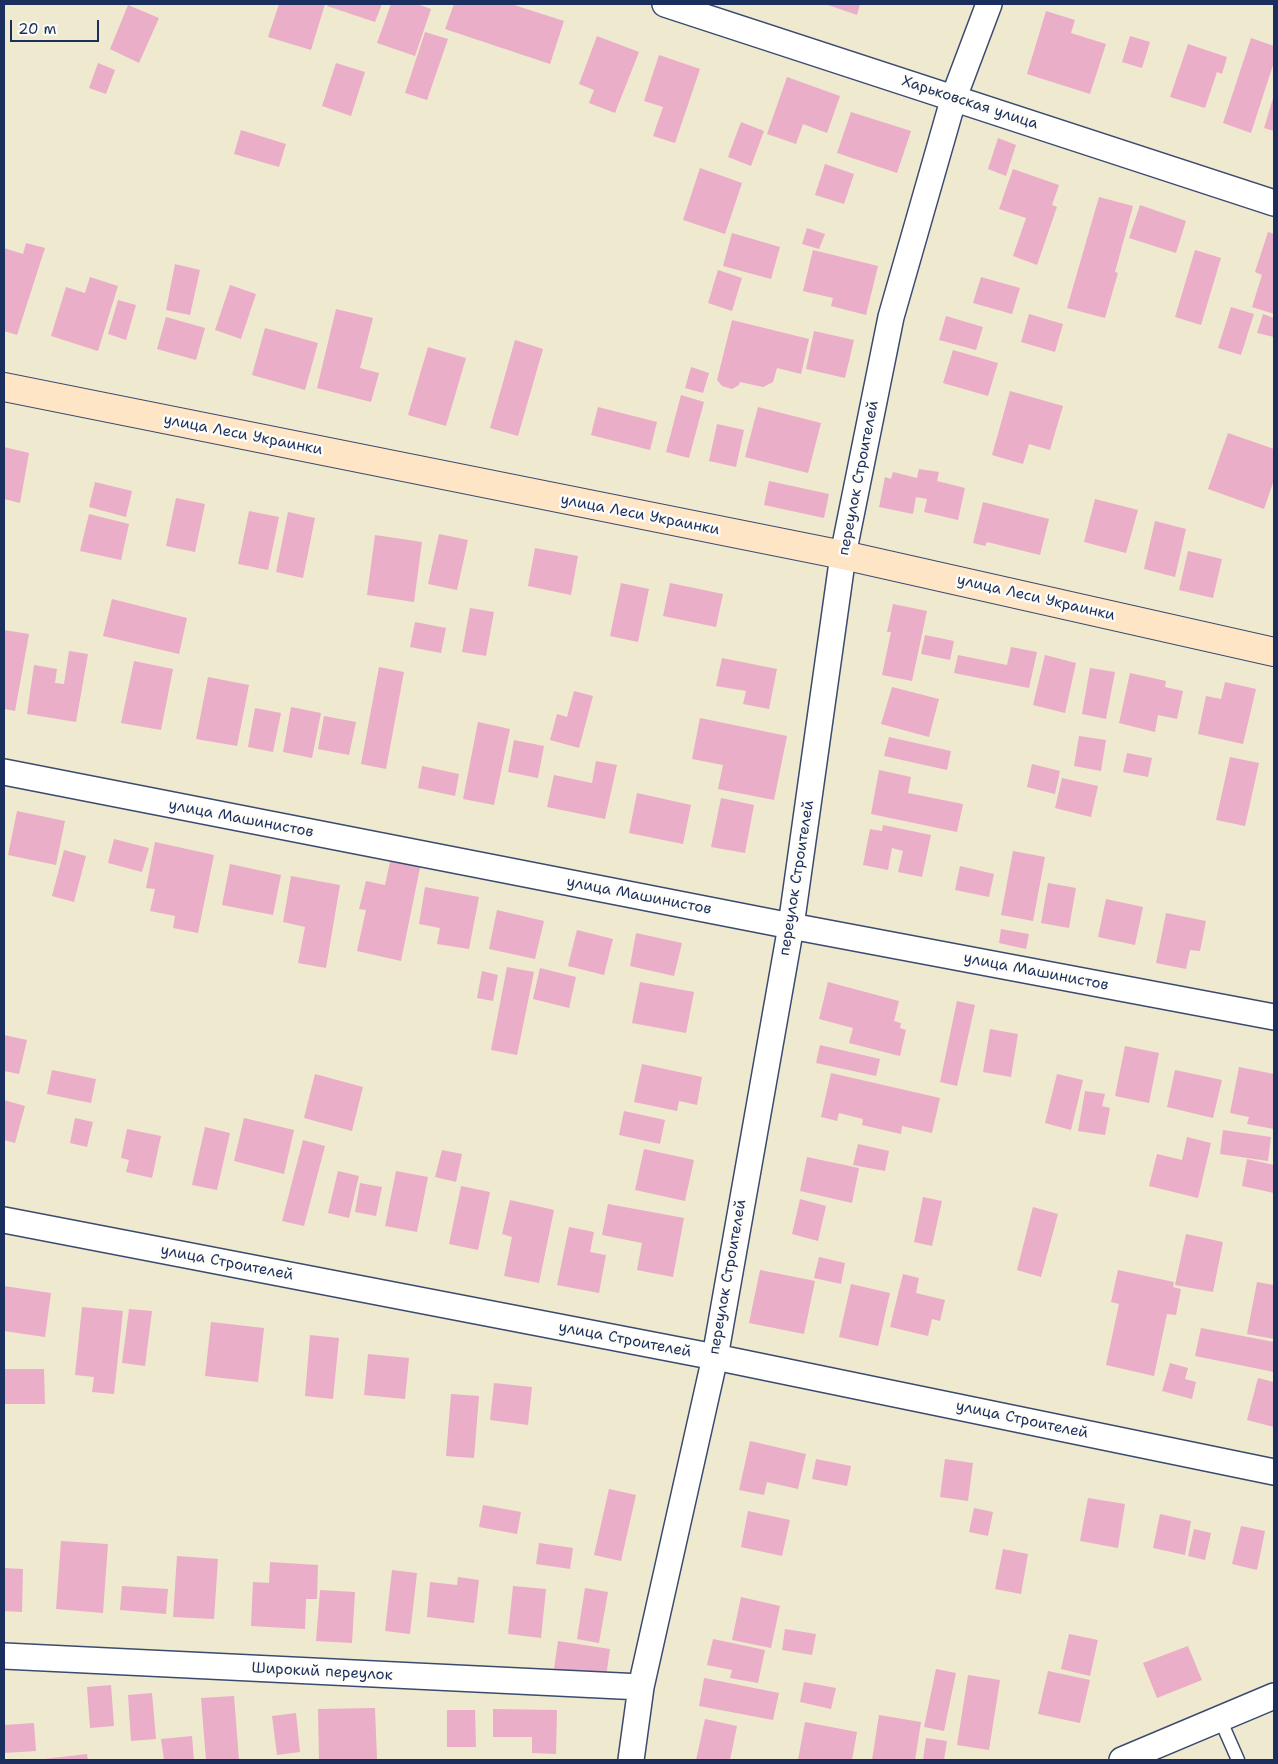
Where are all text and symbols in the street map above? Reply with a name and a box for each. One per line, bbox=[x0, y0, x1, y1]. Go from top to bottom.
scale bar bbox=[12, 10, 101, 42]
text: 20 m bbox=[18, 19, 57, 39]
street label: Харьковская улица bbox=[900, 72, 1040, 134]
street label: переулок Строителей bbox=[835, 399, 883, 557]
street label: улица Леси Украинки bbox=[162, 411, 324, 459]
street label: улица Леси Украинки bbox=[559, 491, 721, 539]
street label: улица Леси Украинки bbox=[955, 571, 1117, 625]
street label: улица Машинистов bbox=[167, 796, 315, 842]
street label: переулок Строителей bbox=[776, 799, 818, 957]
street label: улица Машинистов bbox=[565, 873, 713, 919]
street label: улица Машинистов bbox=[962, 949, 1110, 995]
street label: переулок Строителей bbox=[705, 1198, 751, 1356]
street label: улица Строителей bbox=[159, 1241, 295, 1285]
street label: улица Строителей bbox=[557, 1318, 693, 1362]
street label: улица Строителей bbox=[954, 1397, 1090, 1443]
street label: Широкий переулок bbox=[251, 1659, 393, 1685]

